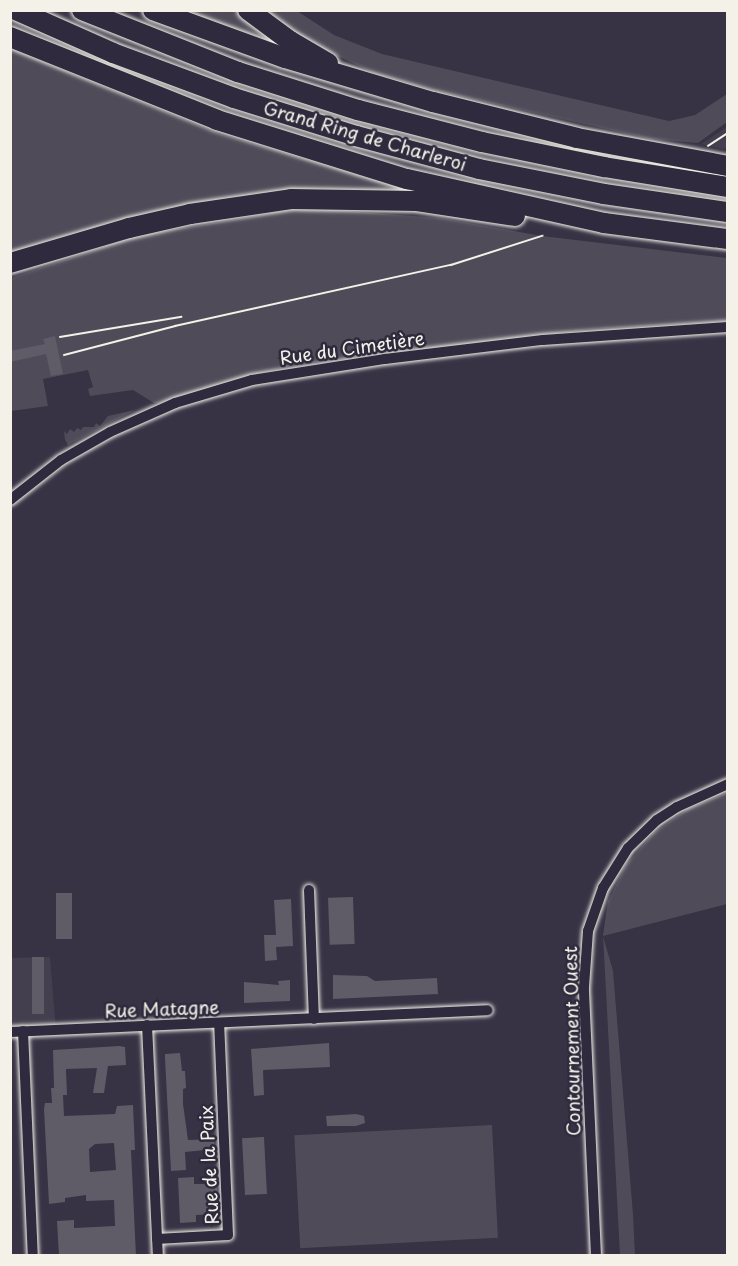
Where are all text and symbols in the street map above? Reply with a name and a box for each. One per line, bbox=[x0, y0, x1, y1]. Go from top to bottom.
street label: Grand Ring de Charleroi bbox=[261, 97, 469, 175]
street label: Rue du Cimetière bbox=[276, 327, 428, 369]
street label: Contournement Ouest bbox=[560, 946, 584, 1136]
street label: Rue Matagne bbox=[104, 996, 220, 1022]
street label: Rue de la Paix bbox=[195, 1103, 223, 1227]

